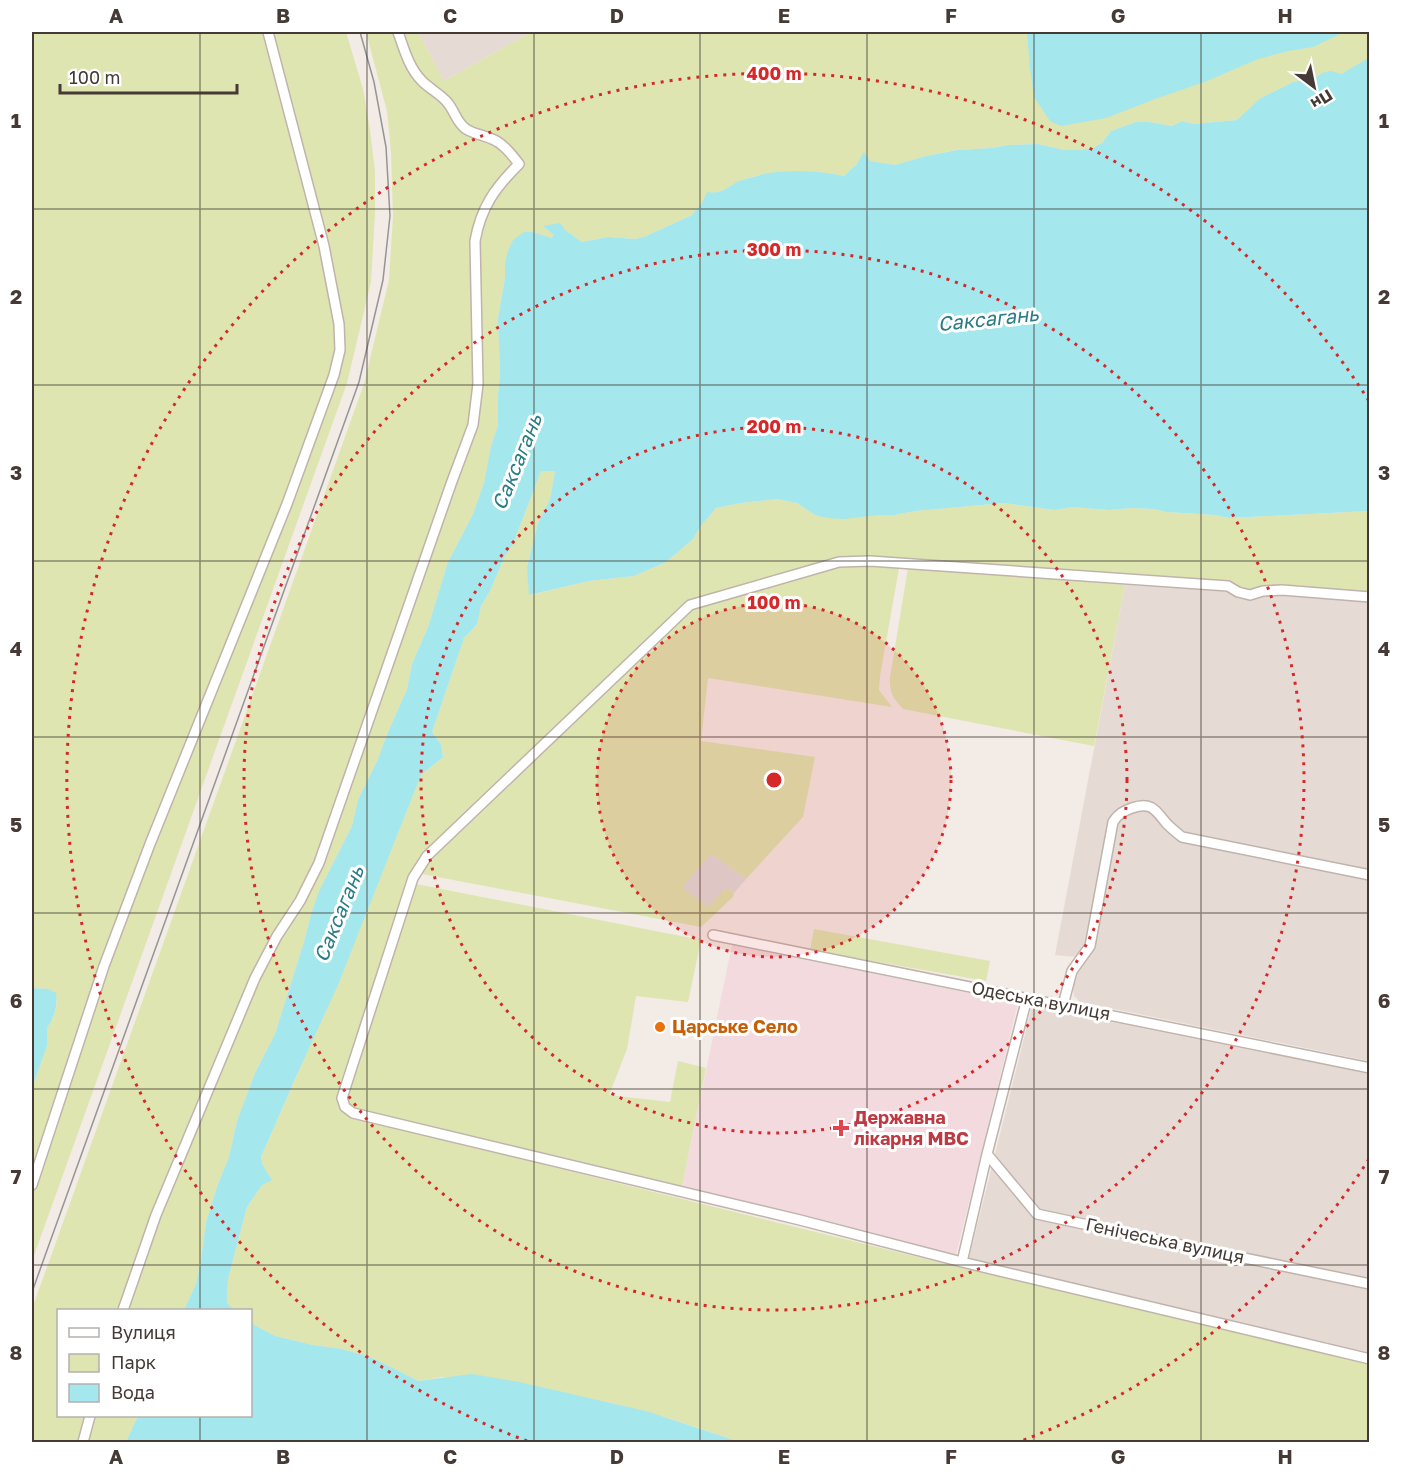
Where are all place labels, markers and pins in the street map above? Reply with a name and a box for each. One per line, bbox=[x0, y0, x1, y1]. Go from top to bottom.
centre of rings bbox=[764, 770, 784, 790]
place label: Царське Село bbox=[672, 1015, 798, 1037]
marker: Царське Село bbox=[653, 1020, 667, 1034]
place label: Державна лікарня МВС bbox=[854, 1106, 969, 1149]
marker: Державна лікарня МВС bbox=[832, 1119, 850, 1137]

